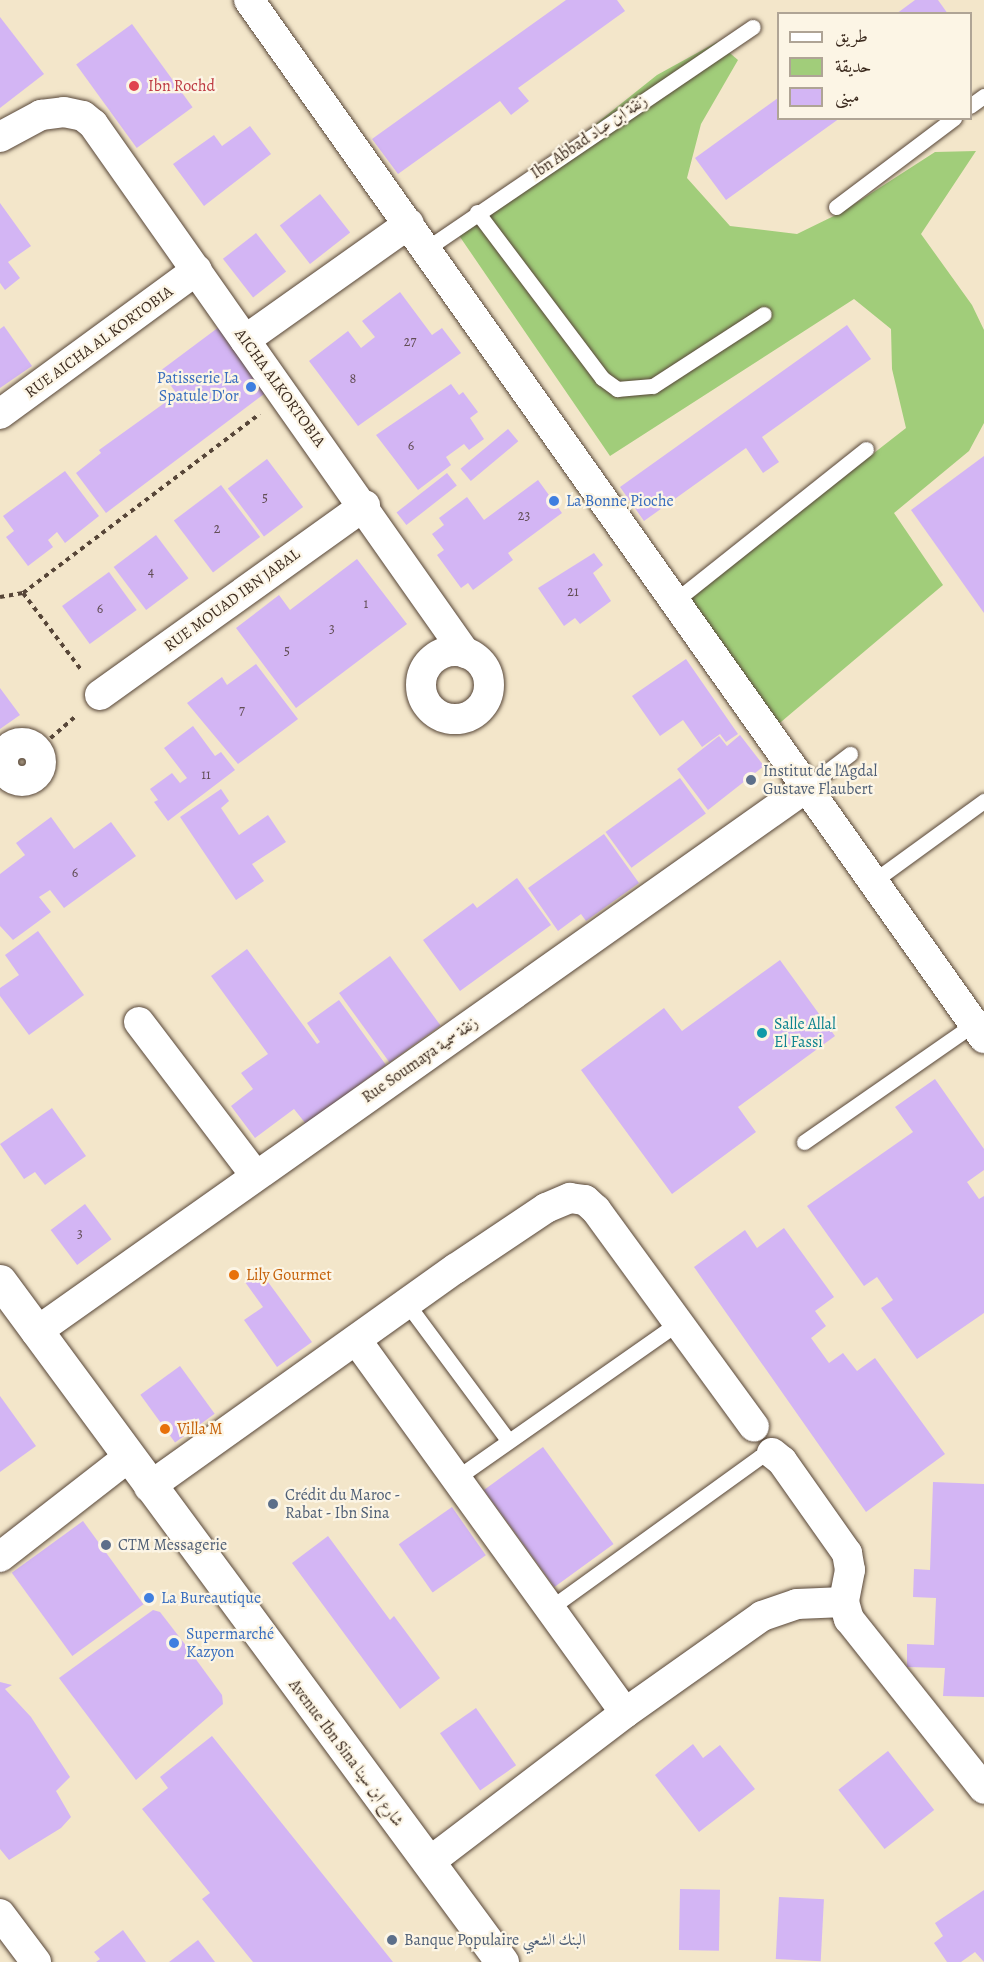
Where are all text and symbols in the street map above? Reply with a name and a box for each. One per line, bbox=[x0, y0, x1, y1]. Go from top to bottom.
legend bbox=[777, 12, 972, 120]
text: طريق bbox=[835, 24, 868, 48]
text: حديقة bbox=[835, 54, 871, 78]
place label: Ibn Rochd bbox=[148, 76, 215, 96]
marker: Ibn Rochd bbox=[125, 77, 143, 95]
text: مبنى bbox=[835, 84, 860, 108]
street label: Ibn Abbad زنقة ابن عباد bbox=[527, 91, 651, 183]
street label: RUE AICHA AL KORTOBIA bbox=[21, 282, 177, 402]
street label: AICHA ALKORTOBIA bbox=[231, 325, 329, 451]
house number: 27 bbox=[404, 334, 416, 350]
place label: Patisserie La Spatule D'or bbox=[157, 368, 239, 406]
house number: 8 bbox=[350, 371, 356, 387]
marker: Patisserie La Spatule D'or bbox=[244, 380, 258, 394]
house number: 6 bbox=[408, 438, 414, 454]
house number: 5 bbox=[262, 490, 268, 506]
place label: La Bonne Pioche bbox=[566, 491, 674, 511]
marker: La Bonne Pioche bbox=[547, 494, 561, 508]
house number: 23 bbox=[518, 508, 530, 524]
house number: 2 bbox=[214, 521, 220, 537]
street label: RUE MOUAD IBN JABAL bbox=[160, 544, 304, 656]
house number: 4 bbox=[148, 564, 154, 580]
house number: 21 bbox=[567, 584, 579, 600]
house number: 1 bbox=[364, 596, 368, 612]
house number: 6 bbox=[97, 601, 103, 617]
house number: 3 bbox=[329, 621, 335, 637]
house number: 5 bbox=[284, 643, 290, 659]
house number: 7 bbox=[239, 703, 245, 719]
place label: Institut de l'Agdal Gustave Flaubert bbox=[763, 761, 877, 799]
house number: 11 bbox=[201, 767, 211, 783]
marker: Institut de l'Agdal Gustave Flaubert bbox=[744, 773, 758, 787]
house number: 6 bbox=[72, 865, 78, 881]
street label: Rue Soumaya زنقة سمية bbox=[358, 1013, 482, 1107]
place label: Salle Allal El Fassi bbox=[774, 1014, 836, 1052]
marker: Salle Allal El Fassi bbox=[755, 1026, 769, 1040]
house number: 3 bbox=[77, 1226, 83, 1242]
place label: Lily Gourmet bbox=[246, 1265, 332, 1285]
marker: Lily Gourmet bbox=[227, 1268, 241, 1282]
place label: Villa M bbox=[177, 1419, 223, 1439]
marker: Villa M bbox=[158, 1422, 172, 1436]
place label: Crédit du Maroc - Rabat - Ibn Sina bbox=[285, 1485, 401, 1523]
marker: Crédit du Maroc - Rabat - Ibn Sina bbox=[266, 1497, 280, 1511]
place label: CTM Messagerie bbox=[118, 1535, 227, 1555]
marker: CTM Messagerie bbox=[99, 1538, 113, 1552]
place label: La Bureautique bbox=[161, 1588, 261, 1608]
marker: La Bureautique bbox=[142, 1591, 156, 1605]
place label: Supermarché Kazyon bbox=[186, 1624, 274, 1662]
marker: Supermarché Kazyon bbox=[167, 1636, 181, 1650]
street label: Avenue Ibn Sina شارع ابن سينا bbox=[284, 1676, 408, 1830]
place label: Banque Populaire البنك الشعبي bbox=[404, 1930, 586, 1950]
marker: Banque Populaire البنك الشعبي bbox=[385, 1933, 399, 1947]

